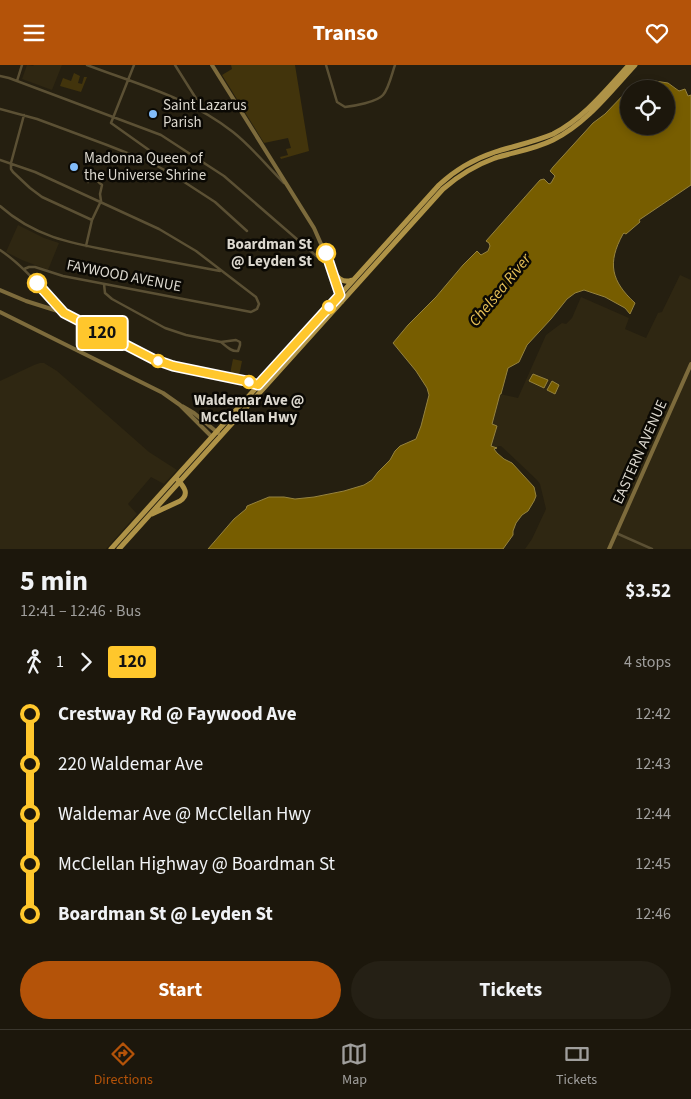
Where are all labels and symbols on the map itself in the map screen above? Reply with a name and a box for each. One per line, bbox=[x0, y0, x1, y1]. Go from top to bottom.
place label: Saint Lazarus Parish bbox=[163, 95, 247, 133]
marker: Saint Lazarus Parish bbox=[147, 108, 159, 120]
place label: Madonna Queen of the Universe Shrine bbox=[84, 148, 206, 186]
marker: Madonna Queen of the Universe Shrine bbox=[68, 161, 80, 173]
place label: Boardman St @ Leyden St bbox=[226, 234, 312, 272]
marker: Boardman St @ Leyden St bbox=[316, 243, 336, 263]
water label: Chelsea River bbox=[464, 248, 537, 331]
street label: FAYWOOD AVENUE bbox=[65, 255, 183, 297]
unlabelled marker bbox=[27, 273, 47, 293]
unlabelled marker bbox=[322, 300, 336, 314]
line badge: 120 bbox=[73, 317, 131, 349]
unlabelled marker bbox=[151, 354, 165, 368]
marker: Waldemar Ave @ McClellan Hwy bbox=[242, 375, 256, 389]
place label: Waldemar Ave @ McClellan Hwy bbox=[194, 390, 304, 428]
street label: EASTERN AVENUE bbox=[608, 397, 672, 507]

